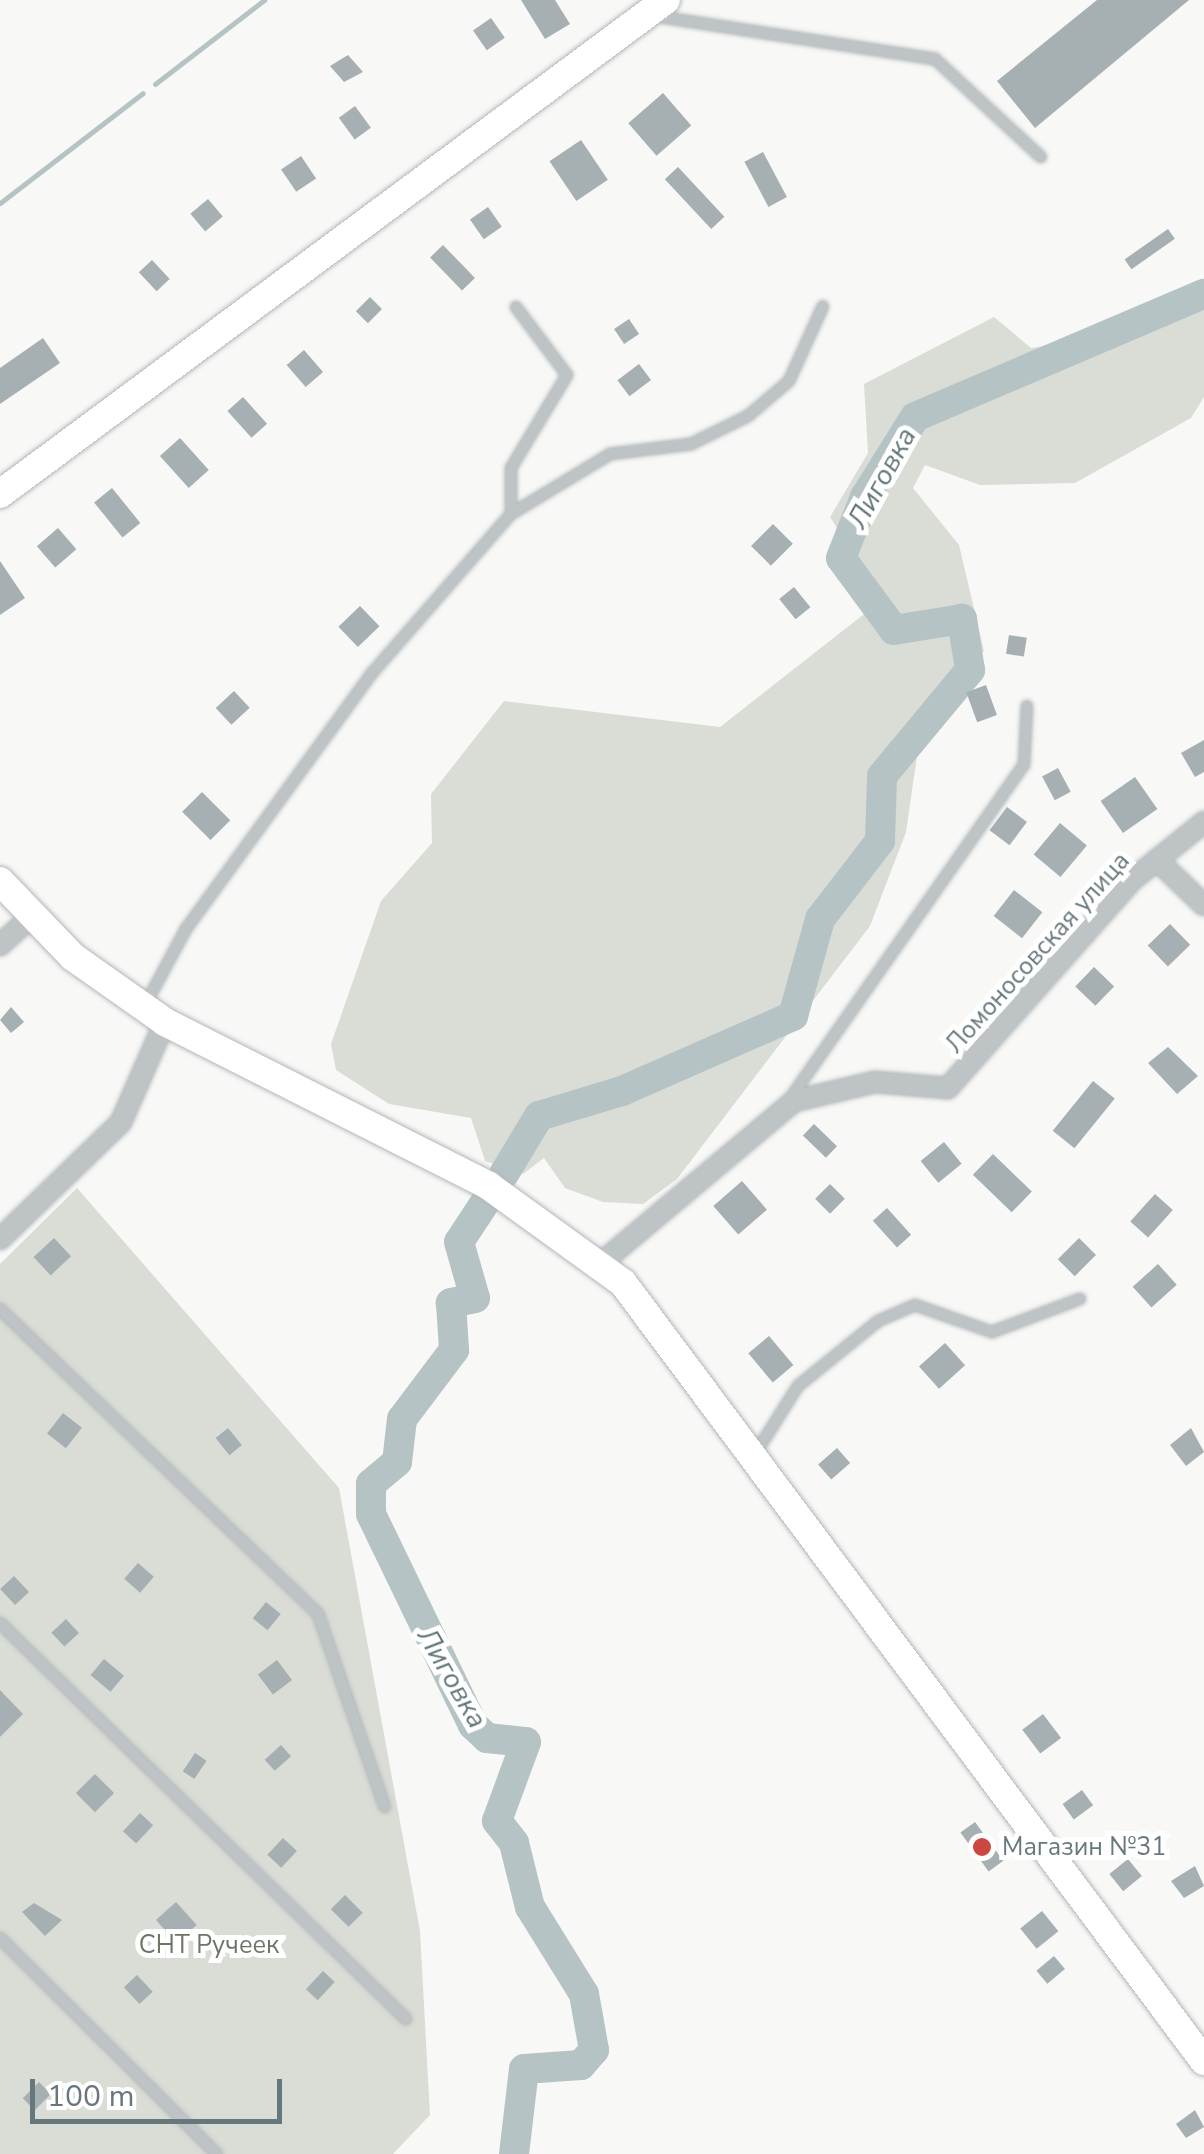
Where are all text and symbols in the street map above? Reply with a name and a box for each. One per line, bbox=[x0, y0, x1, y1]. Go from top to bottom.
water label: Лиговка bbox=[841, 422, 923, 534]
street label: Ломоносовская улица bbox=[940, 846, 1136, 1060]
water label: Лиговка bbox=[410, 1622, 494, 1734]
place label: Магазин №31 bbox=[1002, 1832, 1166, 1862]
marker: Магазин №31 bbox=[971, 1836, 993, 1858]
park label: СНТ Ручеек bbox=[139, 1930, 279, 1960]
scale bar bbox=[35, 2059, 288, 2121]
text: 100 m bbox=[47, 2076, 134, 2117]

